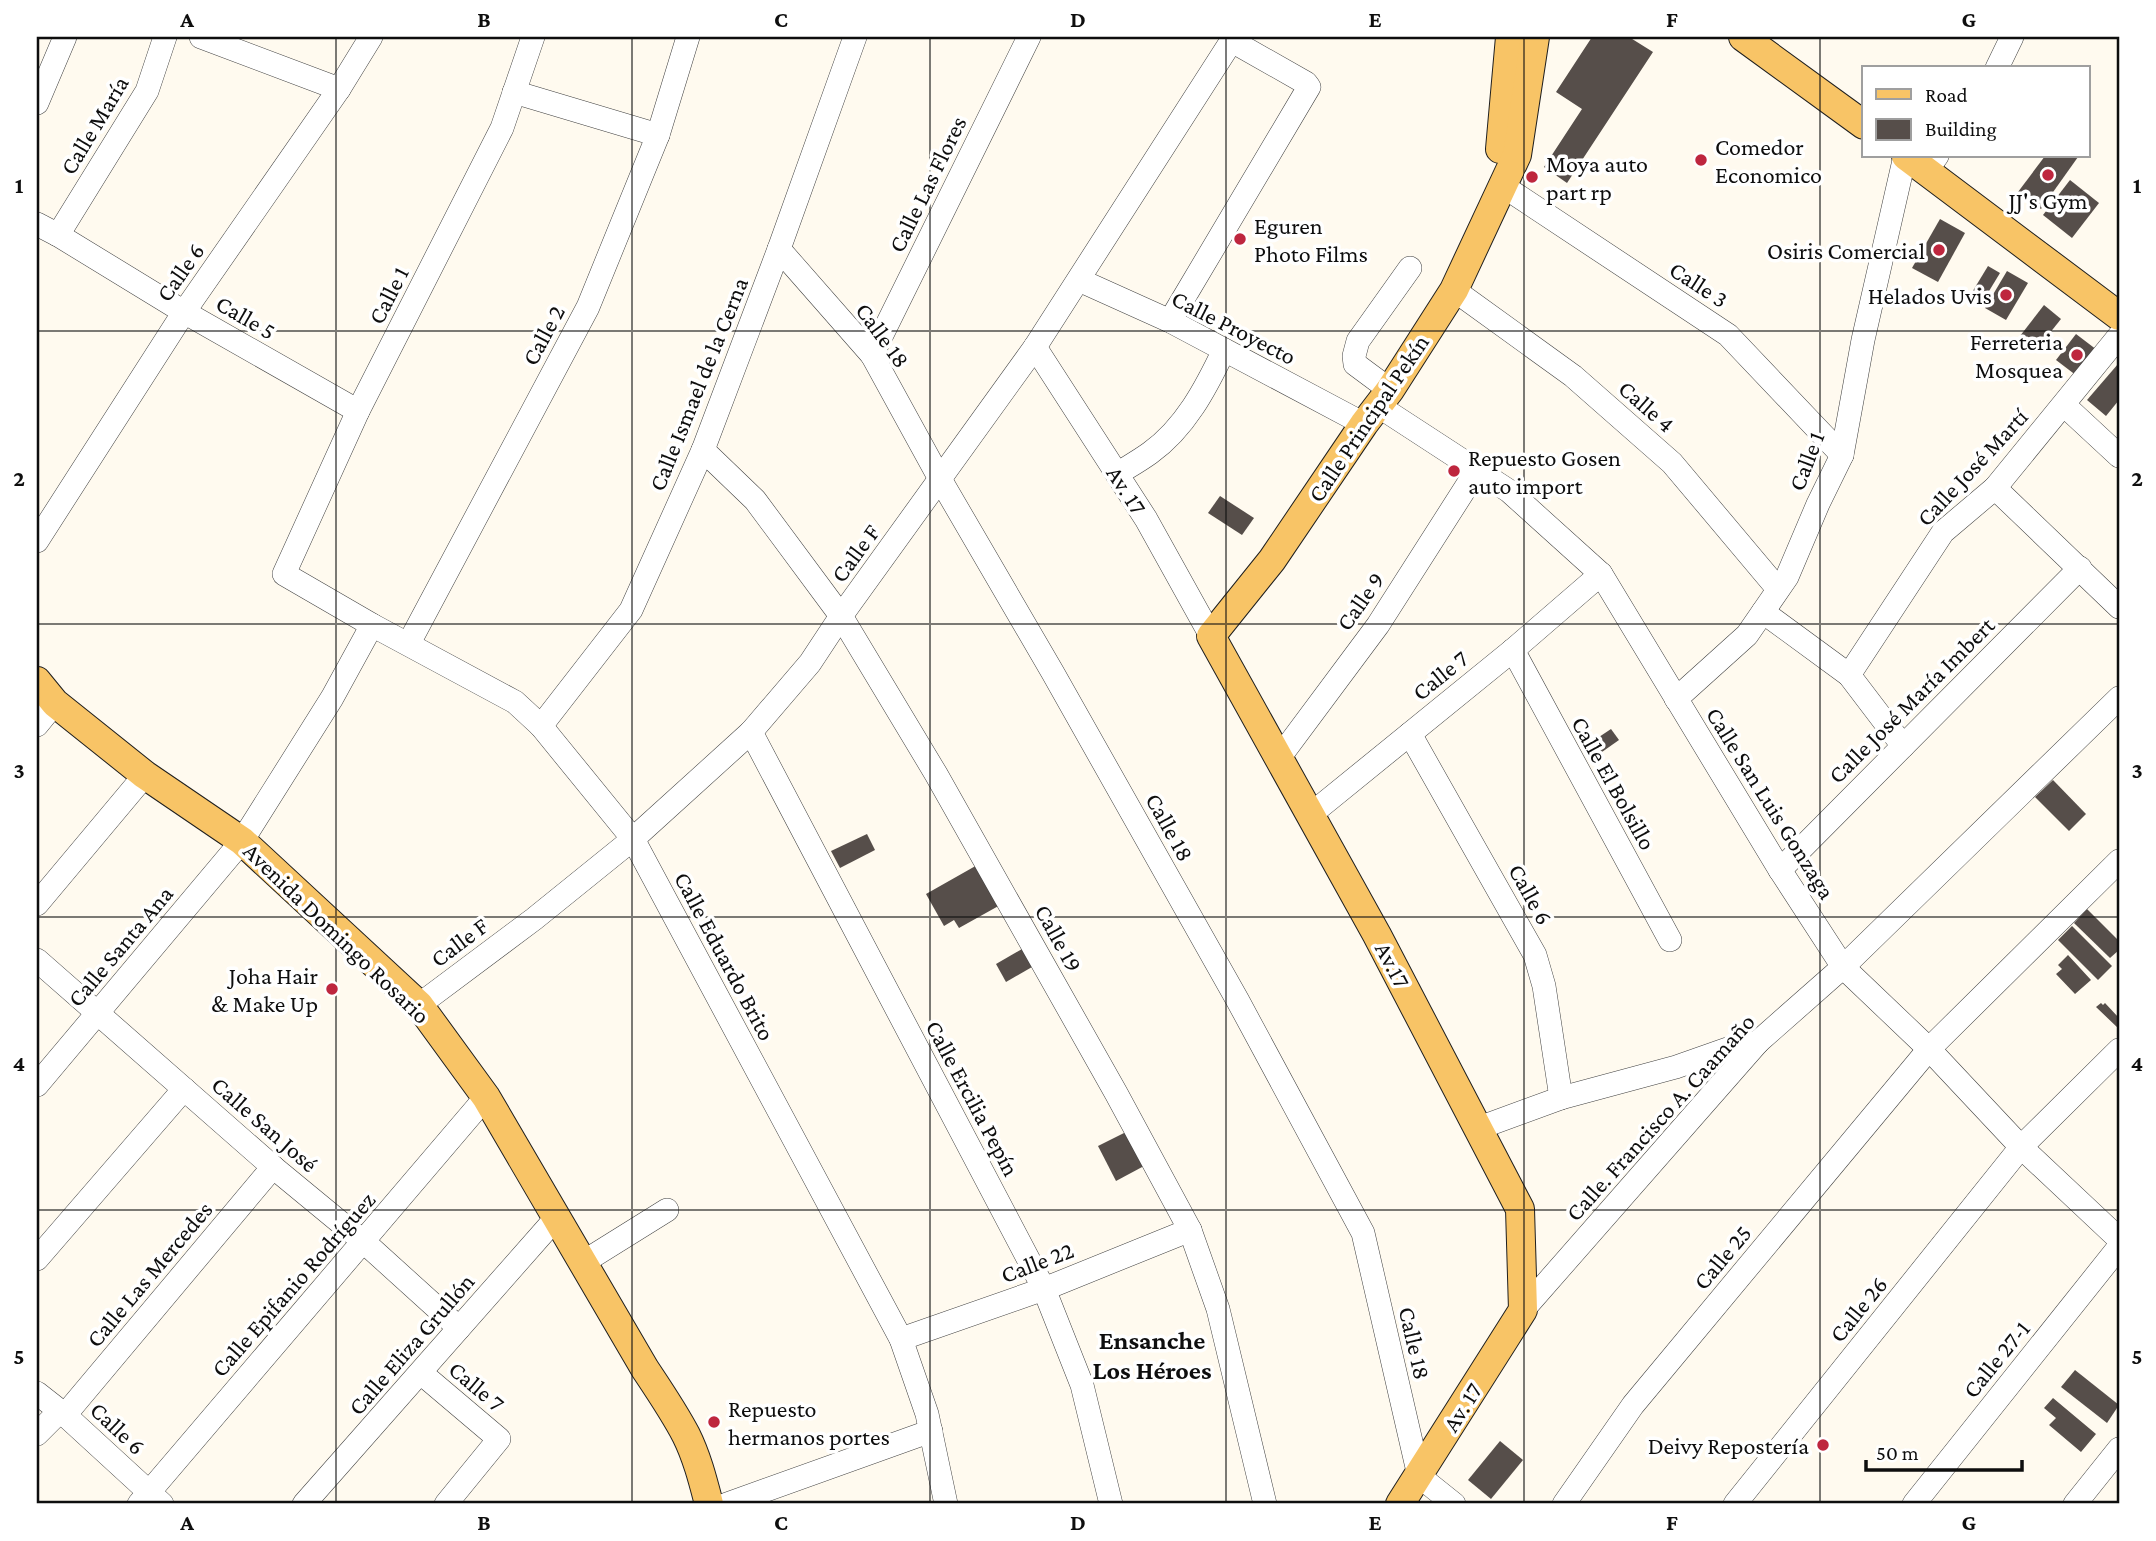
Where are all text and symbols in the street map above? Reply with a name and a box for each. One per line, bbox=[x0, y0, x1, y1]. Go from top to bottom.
text: A bbox=[179, 6, 194, 32]
text: B bbox=[477, 6, 491, 32]
text: C bbox=[774, 6, 788, 32]
text: D bbox=[1070, 6, 1086, 32]
text: E bbox=[1368, 6, 1382, 32]
text: F bbox=[1666, 6, 1678, 32]
text: G bbox=[1962, 6, 1977, 32]
legend bbox=[1862, 66, 2090, 158]
street label: Calle María bbox=[54, 71, 134, 179]
text: Road bbox=[1925, 83, 1968, 107]
street label: Calle Las Flores bbox=[882, 112, 972, 256]
text: Building bbox=[1925, 117, 1997, 141]
place label: Comedor Economico bbox=[1715, 133, 1822, 188]
place label: Moya auto part rp bbox=[1546, 150, 1648, 205]
marker: Comedor Economico bbox=[1693, 152, 1709, 168]
marker: JJ's Gym bbox=[2040, 167, 2056, 183]
marker: Moya auto part rp bbox=[1524, 169, 1540, 185]
text: 1 bbox=[15, 172, 24, 198]
text: 1 bbox=[2133, 172, 2142, 198]
place label: JJ's Gym bbox=[2006, 187, 2088, 214]
place label: Eguren Photo Films bbox=[1254, 212, 1368, 267]
marker: Eguren Photo Films bbox=[1232, 231, 1248, 247]
place label: Osiris Comercial bbox=[1767, 237, 1925, 264]
street label: Calle 6 bbox=[150, 238, 210, 306]
marker: Osiris Comercial bbox=[1931, 242, 1947, 258]
street label: Calle 3 bbox=[1665, 255, 1733, 313]
street label: Calle 1 bbox=[362, 262, 414, 328]
street label: Calle Ismael de la Cerna bbox=[643, 273, 753, 495]
place label: Helados Uvis bbox=[1868, 282, 1992, 309]
street label: Calle Proyecto bbox=[1167, 284, 1301, 370]
marker: Helados Uvis bbox=[1998, 287, 2014, 303]
street label: Calle 5 bbox=[211, 289, 281, 345]
street label: Calle 18 bbox=[850, 297, 916, 373]
street label: Calle 2 bbox=[516, 300, 570, 370]
place label: Ferreteria Mosquea bbox=[1970, 328, 2063, 383]
street label: Calle Principal Pekín bbox=[1302, 329, 1434, 507]
marker: Ferreteria Mosquea bbox=[2069, 347, 2085, 363]
street label: Calle 4 bbox=[1614, 374, 1680, 438]
street label: Calle José Martí bbox=[1911, 402, 2034, 531]
street label: Calle 1 bbox=[1783, 428, 1830, 494]
place label: Repuesto Gosen auto import bbox=[1468, 444, 1621, 499]
street label: Av. 17 bbox=[1101, 461, 1153, 519]
marker: Repuesto Gosen auto import bbox=[1446, 463, 1462, 479]
text: 2 bbox=[13, 465, 25, 491]
text: 2 bbox=[2131, 465, 2143, 491]
street label: Calle F bbox=[825, 519, 885, 587]
street label: Calle 9 bbox=[1330, 567, 1390, 635]
street label: Calle José María Imbert bbox=[1822, 611, 2000, 789]
street label: Calle 7 bbox=[1407, 644, 1473, 706]
street label: Calle San Luis Gonzaga bbox=[1701, 702, 1841, 904]
street label: Calle El Bolsillo bbox=[1566, 712, 1662, 854]
text: 3 bbox=[13, 757, 25, 783]
text: 3 bbox=[2131, 757, 2143, 783]
street label: Calle 18 bbox=[1140, 788, 1200, 866]
street label: Avenida Domingo Rosario bbox=[238, 837, 436, 1029]
street label: Calle 6 bbox=[1503, 859, 1559, 929]
street label: Calle Eduardo Brito bbox=[669, 867, 781, 1045]
street label: Calle Santa Ana bbox=[62, 880, 178, 1012]
street label: Calle 19 bbox=[1030, 900, 1088, 976]
street label: Calle F bbox=[425, 912, 493, 972]
street label: Av.17 bbox=[1370, 938, 1416, 992]
place label: Joha Hair & Make Up bbox=[211, 962, 318, 1017]
marker: Joha Hair & Make Up bbox=[324, 981, 340, 997]
street label: Calle. Francisco A. Caamaño bbox=[1560, 1008, 1760, 1226]
street label: Calle Ercilia Pepín bbox=[921, 1016, 1025, 1180]
text: 4 bbox=[13, 1050, 25, 1076]
text: 4 bbox=[2131, 1050, 2143, 1076]
street label: Calle San José bbox=[207, 1071, 323, 1177]
street label: Calle Epifanio Rodríguez bbox=[205, 1186, 381, 1382]
street label: Calle Las Mercedes bbox=[80, 1196, 218, 1352]
street label: Calle 25 bbox=[1687, 1219, 1757, 1295]
street label: Calle 22 bbox=[997, 1236, 1077, 1288]
street label: Calle Eliza Grullón bbox=[342, 1268, 480, 1420]
street label: Calle 26 bbox=[1823, 1271, 1893, 1347]
street label: Calle 18 bbox=[1394, 1304, 1436, 1382]
street label: Calle 27-1 bbox=[1957, 1315, 2035, 1403]
district label: Ensanche Los Héroes bbox=[1093, 1326, 1211, 1385]
text: 5 bbox=[13, 1343, 25, 1369]
text: 5 bbox=[2131, 1343, 2143, 1369]
street label: Calle 7 bbox=[444, 1355, 510, 1417]
street label: Av. 17 bbox=[1437, 1378, 1487, 1436]
place label: Repuesto hermanos portes bbox=[728, 1395, 890, 1450]
street label: Calle 6 bbox=[85, 1396, 151, 1460]
marker: Repuesto hermanos portes bbox=[706, 1414, 722, 1430]
scale bar bbox=[1866, 1429, 2021, 1473]
place label: Deivy Repostería bbox=[1648, 1432, 1809, 1459]
marker: Deivy Repostería bbox=[1815, 1437, 1831, 1453]
text: 50 m bbox=[1876, 1441, 1919, 1465]
text: A bbox=[179, 1509, 194, 1535]
text: B bbox=[477, 1509, 491, 1535]
text: C bbox=[774, 1509, 788, 1535]
text: D bbox=[1070, 1509, 1086, 1535]
text: E bbox=[1368, 1509, 1382, 1535]
text: F bbox=[1666, 1509, 1678, 1535]
text: G bbox=[1962, 1509, 1977, 1535]

